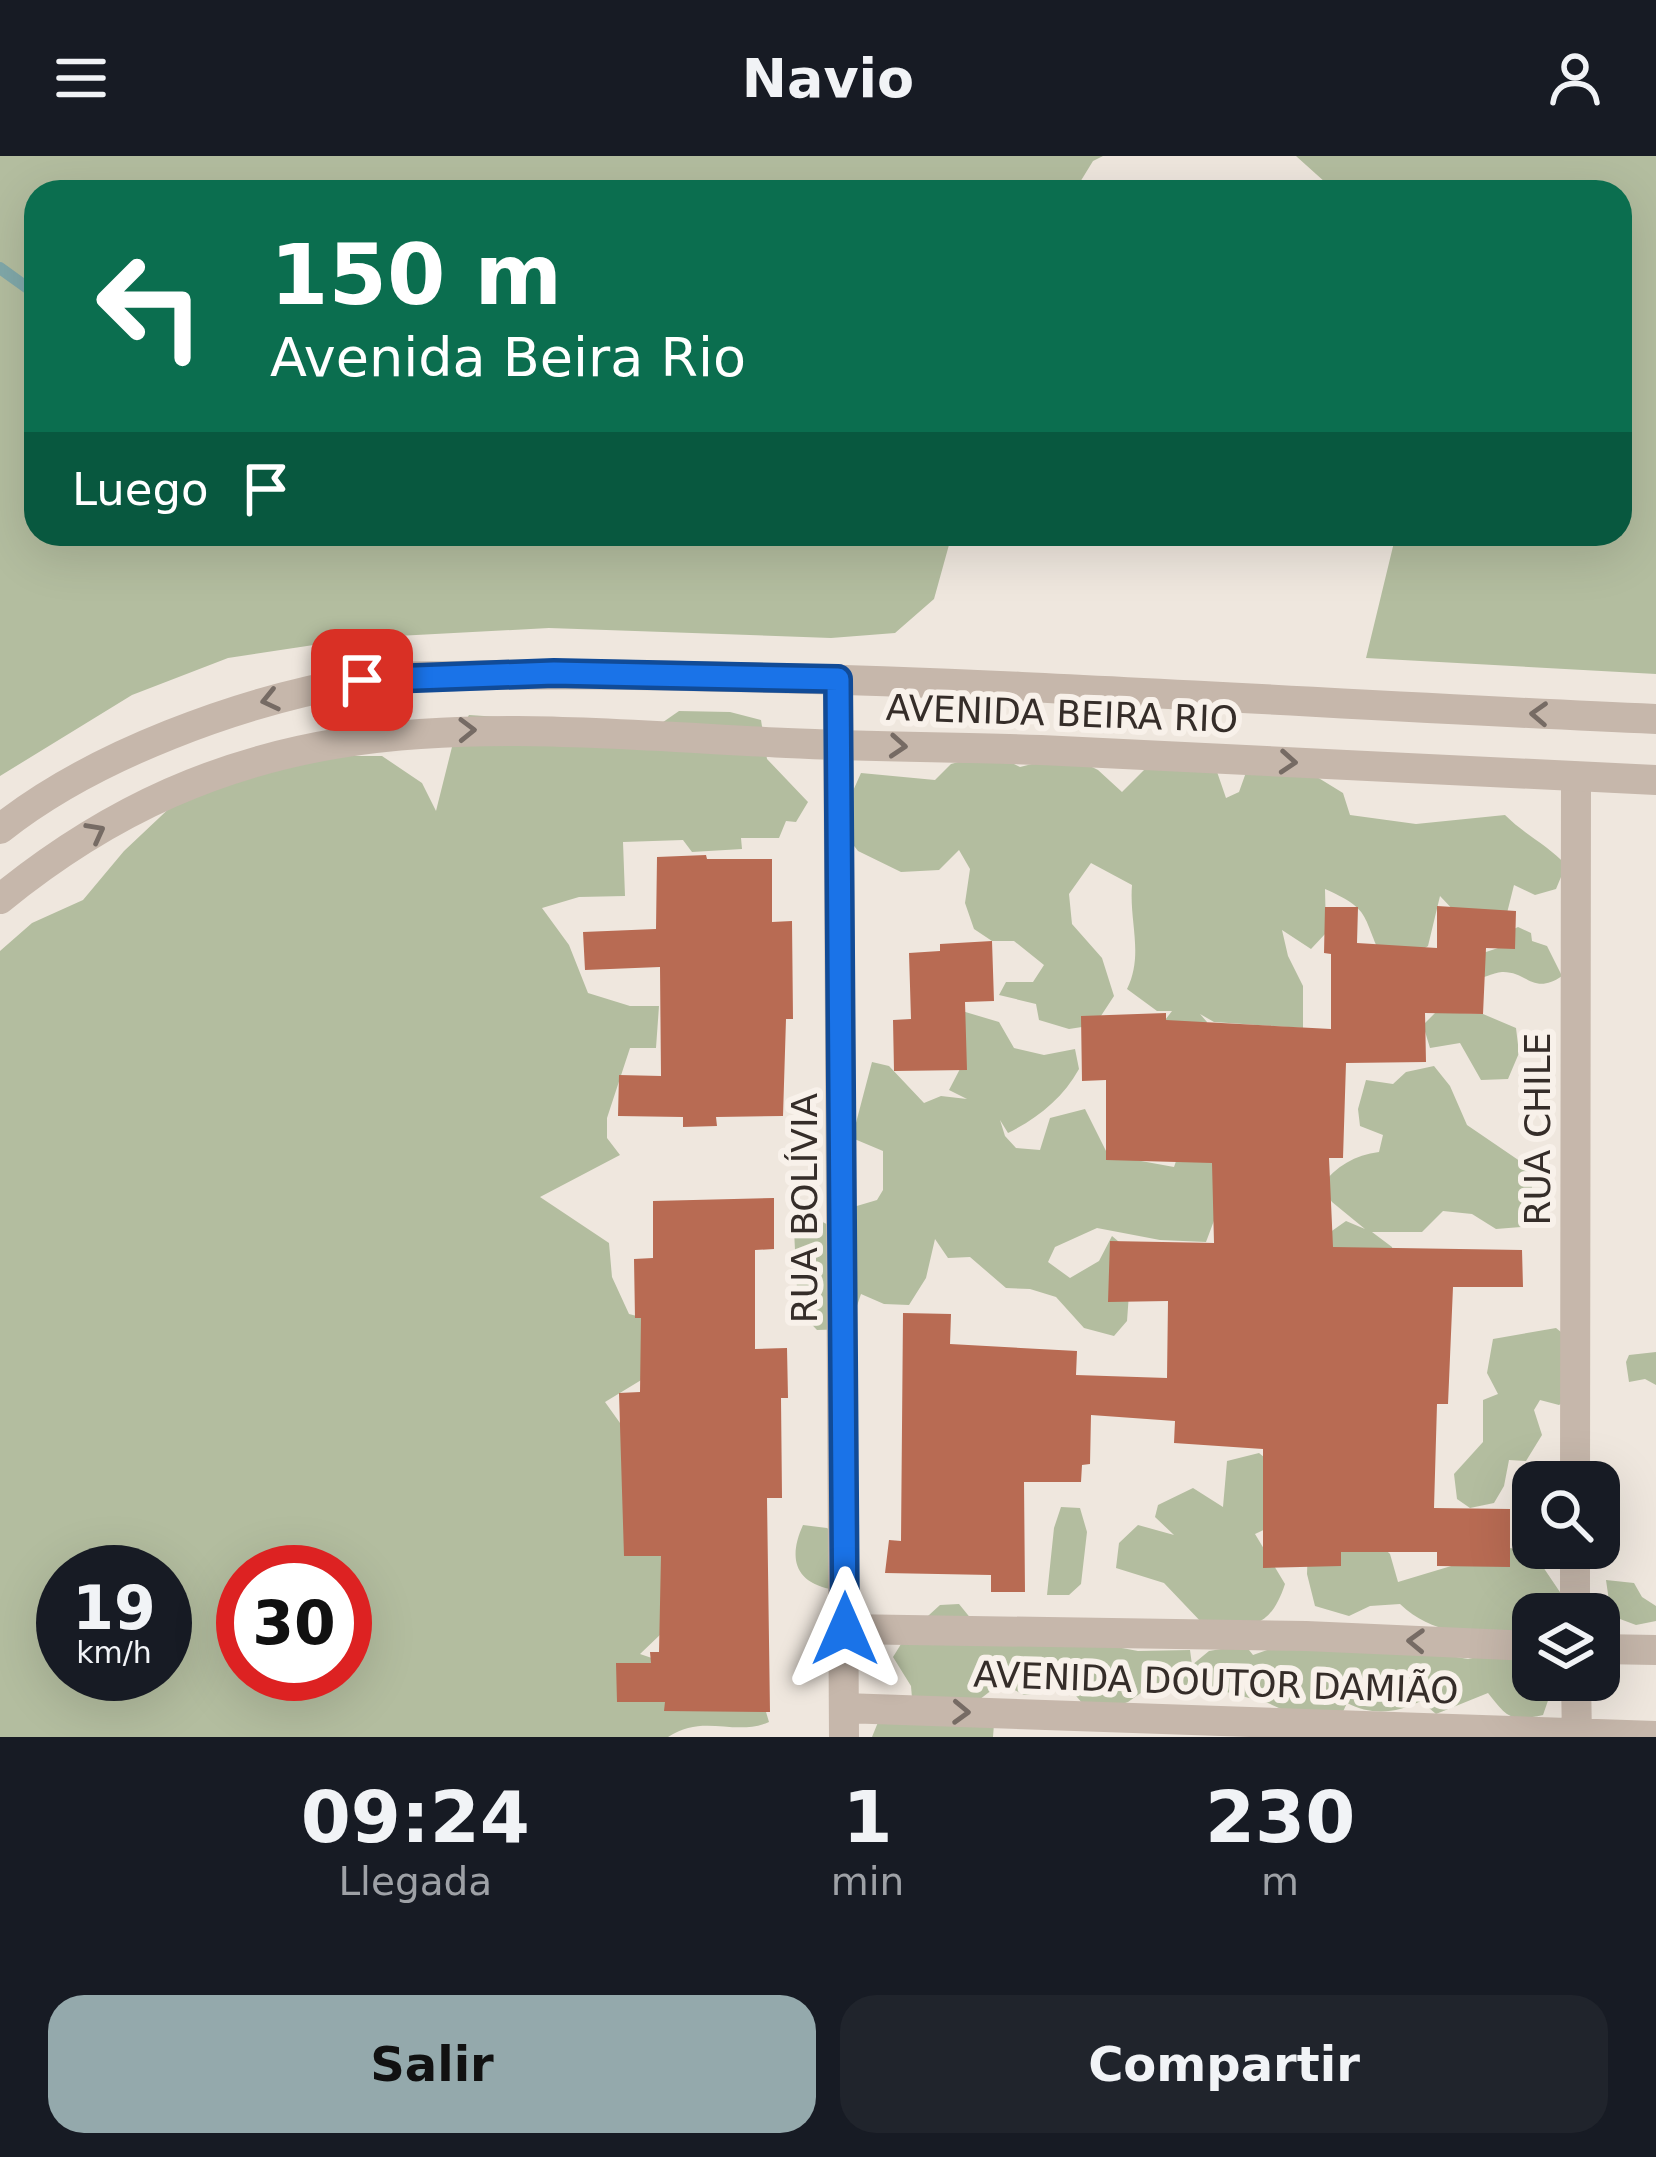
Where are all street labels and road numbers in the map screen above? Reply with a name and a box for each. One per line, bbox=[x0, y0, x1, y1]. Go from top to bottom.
street label: AVENIDA BEIRA RIO bbox=[885, 687, 1239, 740]
street label: RUA CHILE bbox=[1517, 1032, 1558, 1226]
street label: RUA BOLÍVIA bbox=[784, 1092, 825, 1323]
street label: AVENIDA DOUTOR DAMIÃO bbox=[973, 1654, 1459, 1711]

